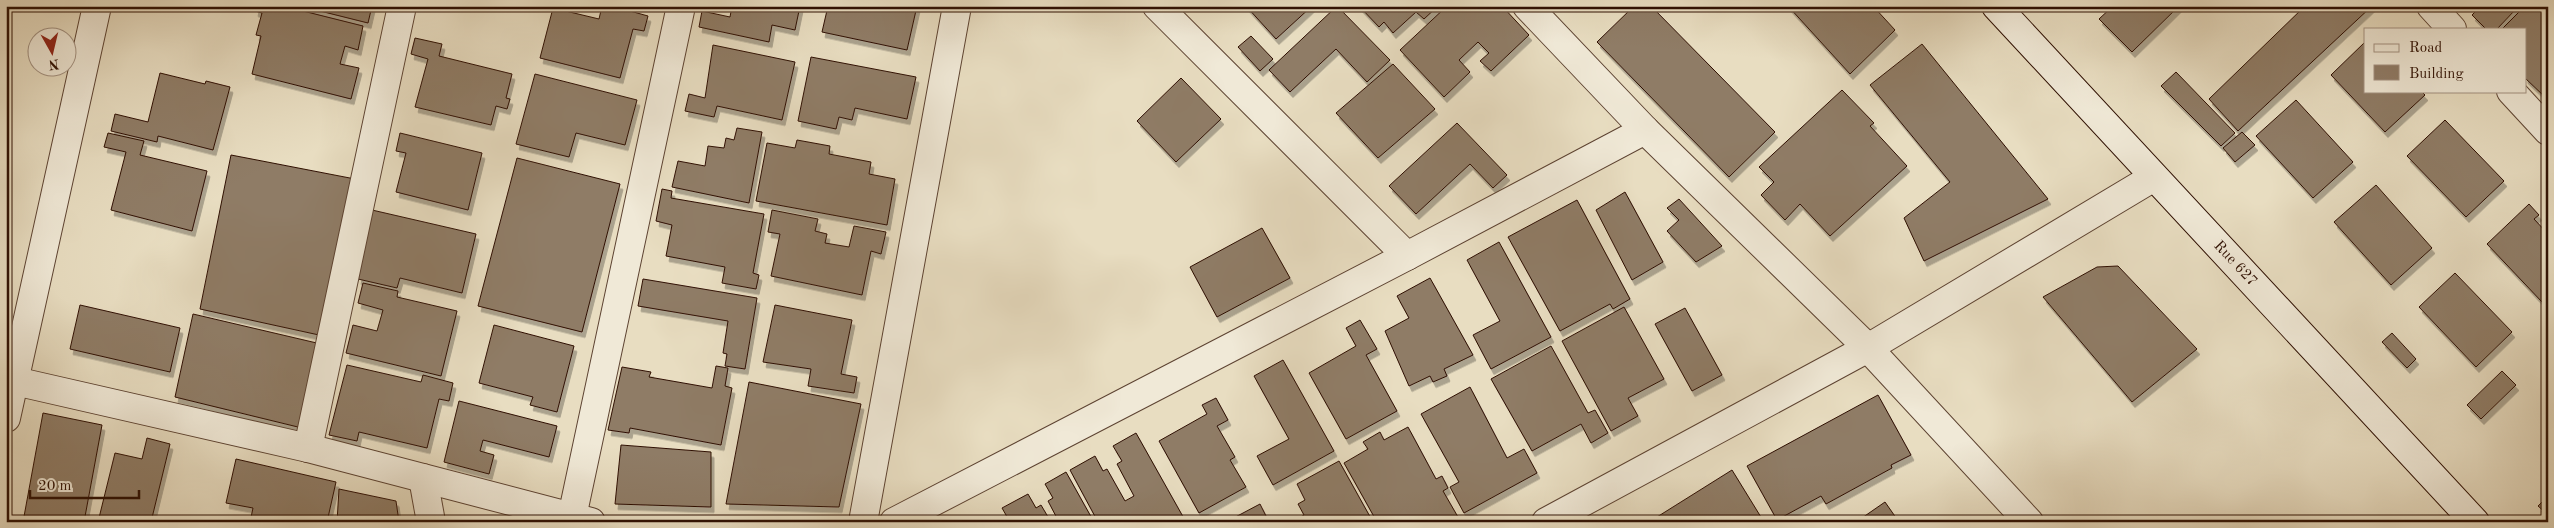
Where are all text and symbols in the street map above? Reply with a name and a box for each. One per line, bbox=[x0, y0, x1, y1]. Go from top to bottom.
north arrow bbox=[28, 28, 78, 78]
legend bbox=[2364, 28, 2526, 92]
text: Road bbox=[2409, 41, 2443, 56]
text: N bbox=[47, 56, 60, 72]
text: Building bbox=[2409, 67, 2464, 82]
street label: Rue 627 bbox=[2210, 238, 2260, 290]
scale bar bbox=[30, 468, 139, 500]
text: 20 m bbox=[38, 479, 72, 494]

